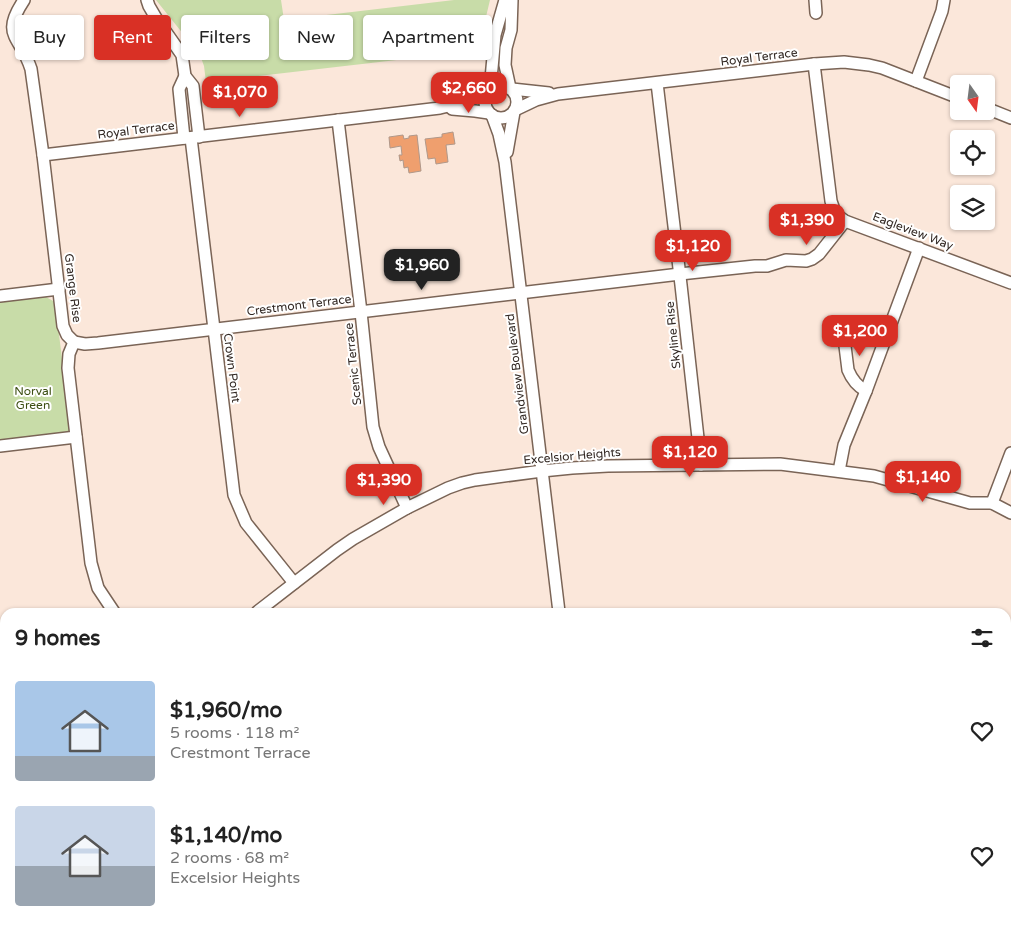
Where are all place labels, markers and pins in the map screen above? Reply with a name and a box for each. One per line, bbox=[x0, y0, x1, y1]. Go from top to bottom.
pin: $2,660 bbox=[428, 72, 510, 114]
pin: $1,070 bbox=[199, 76, 281, 118]
pin: $1,390 bbox=[766, 204, 848, 246]
pin: $1,120 bbox=[652, 230, 734, 272]
pin: $1,960 bbox=[381, 248, 463, 291]
pin: $1,200 bbox=[819, 314, 901, 357]
pin: $1,120 bbox=[649, 436, 731, 478]
pin: $1,140 bbox=[882, 460, 964, 503]
pin: $1,390 bbox=[343, 464, 425, 506]

